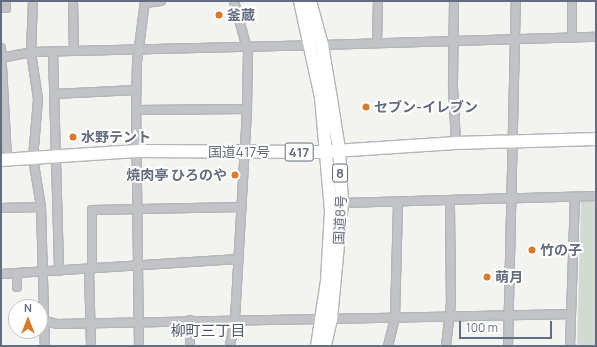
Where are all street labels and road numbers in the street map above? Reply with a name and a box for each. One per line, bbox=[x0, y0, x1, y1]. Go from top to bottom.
road number: 417 bbox=[284, 141, 314, 163]
street label: 国道417号 bbox=[208, 144, 270, 160]
road number: 8 bbox=[332, 162, 348, 184]
street label: 国道8号 bbox=[330, 195, 350, 245]

